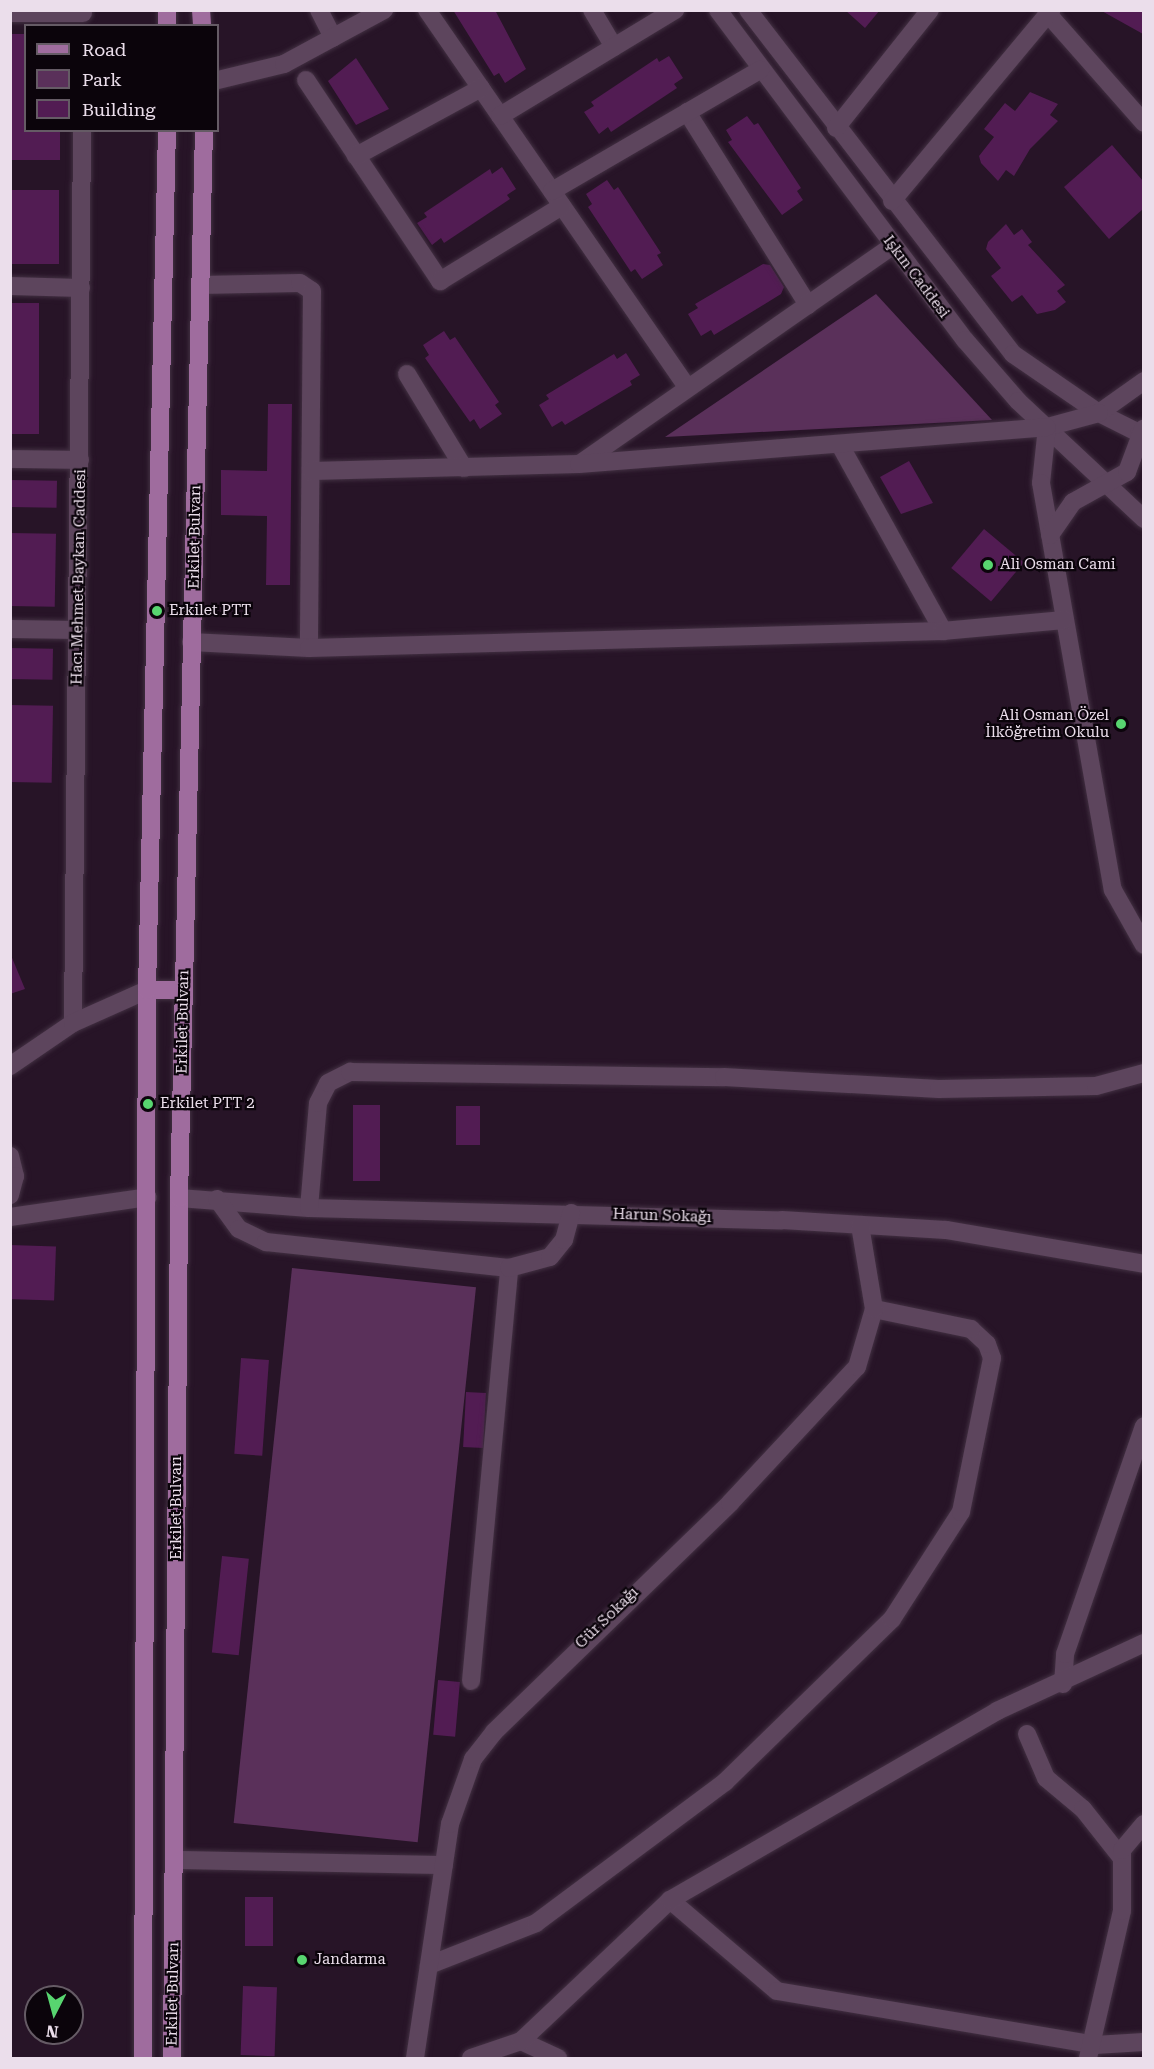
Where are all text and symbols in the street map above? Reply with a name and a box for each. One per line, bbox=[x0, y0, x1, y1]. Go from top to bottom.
legend bbox=[24, 24, 219, 132]
text: Road bbox=[82, 39, 126, 60]
text: Park bbox=[82, 69, 122, 90]
text: Building bbox=[82, 99, 156, 120]
street label: Işkın Caddesi bbox=[879, 232, 953, 322]
street label: Hacı Mehmet Baykan Caddesi bbox=[68, 469, 90, 685]
street label: Erkilet Bulvarı bbox=[185, 485, 205, 589]
place label: Ali Osman Cami bbox=[1000, 556, 1116, 574]
marker: Ali Osman Cami bbox=[981, 558, 995, 572]
place label: Erkilet PTT bbox=[169, 602, 251, 620]
marker: Erkilet PTT bbox=[150, 604, 164, 618]
place label: Ali Osman Özel İlköğretim Okulu bbox=[985, 706, 1109, 741]
marker: Ali Osman Özel İlköğretim Okulu bbox=[1114, 717, 1128, 731]
street label: Erkilet Bulvarı bbox=[173, 970, 193, 1074]
place label: Erkilet PTT 2 bbox=[160, 1095, 255, 1113]
marker: Erkilet PTT 2 bbox=[141, 1097, 155, 1111]
street label: Harun Sokağı bbox=[612, 1205, 712, 1227]
street label: Erkilet Bulvarı bbox=[168, 1456, 186, 1560]
street label: Gür Sokağı bbox=[572, 1584, 642, 1652]
street label: Erkilet Bulvarı bbox=[163, 1942, 183, 2046]
place label: Jandarma bbox=[314, 1951, 386, 1969]
marker: Jandarma bbox=[295, 1953, 309, 1967]
north arrow bbox=[24, 1985, 84, 2045]
text: N bbox=[45, 2021, 59, 2042]

